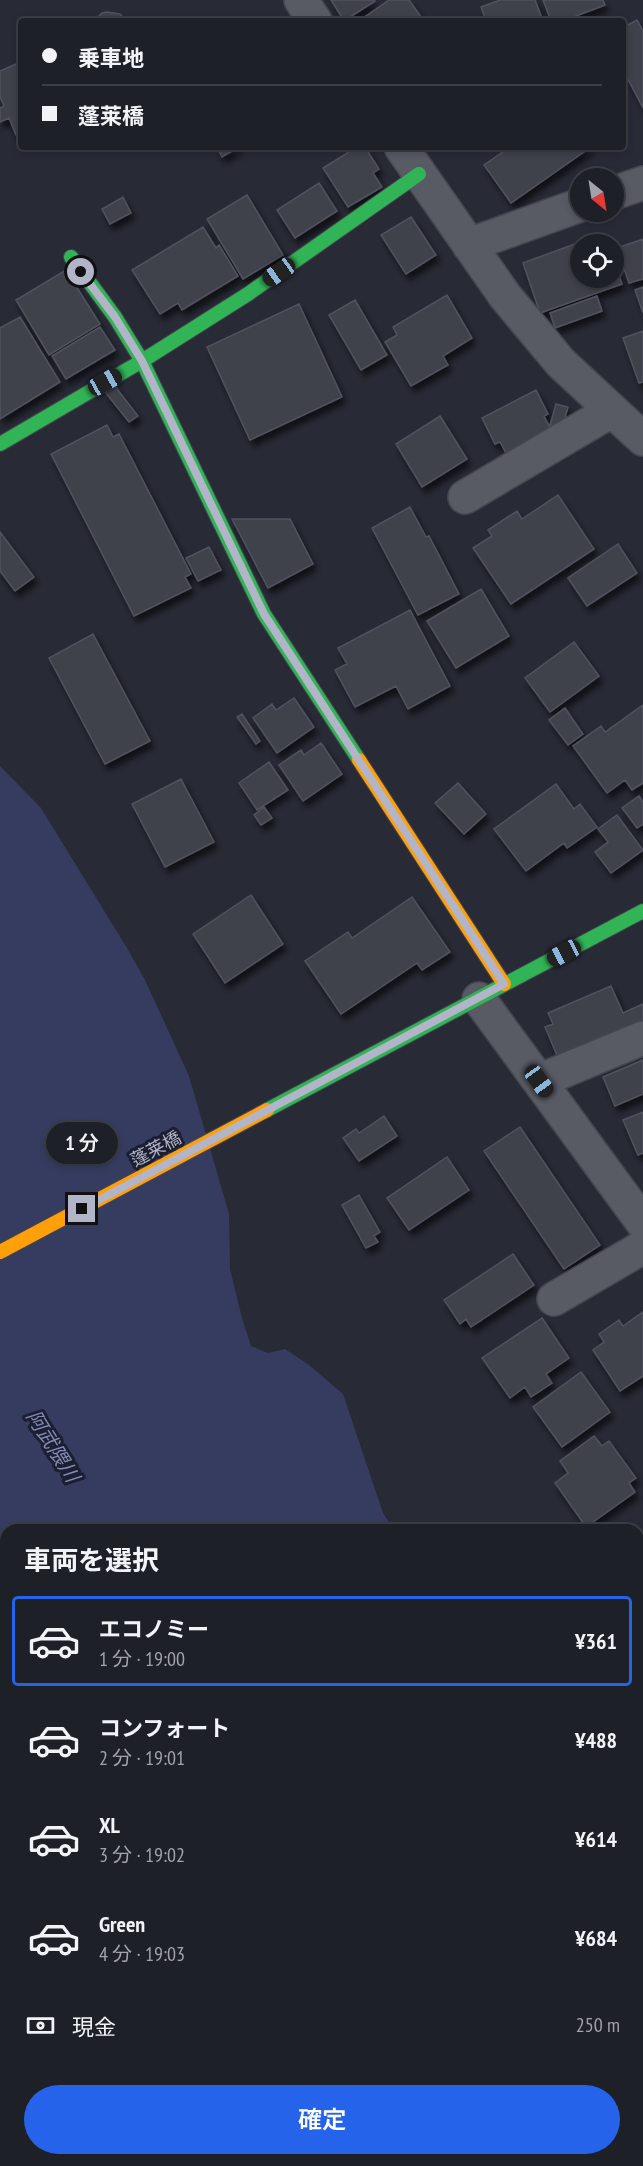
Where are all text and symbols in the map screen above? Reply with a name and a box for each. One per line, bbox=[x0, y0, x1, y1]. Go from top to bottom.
text: 乗車地 bbox=[78, 44, 144, 72]
text: 蓬莱橋 bbox=[78, 102, 144, 130]
north arrow bbox=[570, 168, 624, 222]
map controls bbox=[570, 168, 624, 288]
button: locate bbox=[570, 234, 624, 288]
car bbox=[259, 254, 299, 290]
route start bbox=[67, 258, 94, 285]
car bbox=[85, 365, 125, 399]
car bbox=[544, 937, 584, 969]
car bbox=[521, 1061, 557, 1101]
callout: 1 分 bbox=[46, 1122, 118, 1164]
street label: 蓬莱橋 bbox=[127, 1126, 185, 1171]
text: 1 分 bbox=[65, 1130, 99, 1156]
route end bbox=[68, 1195, 95, 1222]
water label: 阿武隈川 bbox=[21, 1405, 86, 1489]
text: 車両を選択 bbox=[24, 1543, 159, 1577]
icon: car bbox=[27, 1614, 81, 1668]
text: エコノミー bbox=[99, 1615, 209, 1643]
text: ¥361 bbox=[575, 1627, 617, 1655]
text: 1 分 · 19:00 bbox=[99, 1646, 185, 1672]
icon: car bbox=[27, 1713, 81, 1767]
text: コンフォート bbox=[99, 1714, 230, 1742]
text: ¥488 bbox=[575, 1726, 617, 1754]
text: 2 分 · 19:01 bbox=[99, 1745, 185, 1771]
text: XL bbox=[99, 1811, 120, 1839]
icon: car bbox=[27, 1812, 81, 1866]
text: ¥614 bbox=[575, 1825, 617, 1853]
text: 3 分 · 19:02 bbox=[99, 1842, 185, 1868]
text: Green bbox=[99, 1910, 145, 1938]
icon: car bbox=[27, 1911, 81, 1965]
text: ¥684 bbox=[575, 1924, 617, 1952]
text: 4 分 · 19:03 bbox=[99, 1941, 185, 1967]
icon: cash bbox=[24, 2009, 57, 2042]
text: 250 m bbox=[576, 2012, 620, 2038]
text: 現金 bbox=[72, 2013, 116, 2041]
button: 確定 bbox=[24, 2085, 620, 2154]

